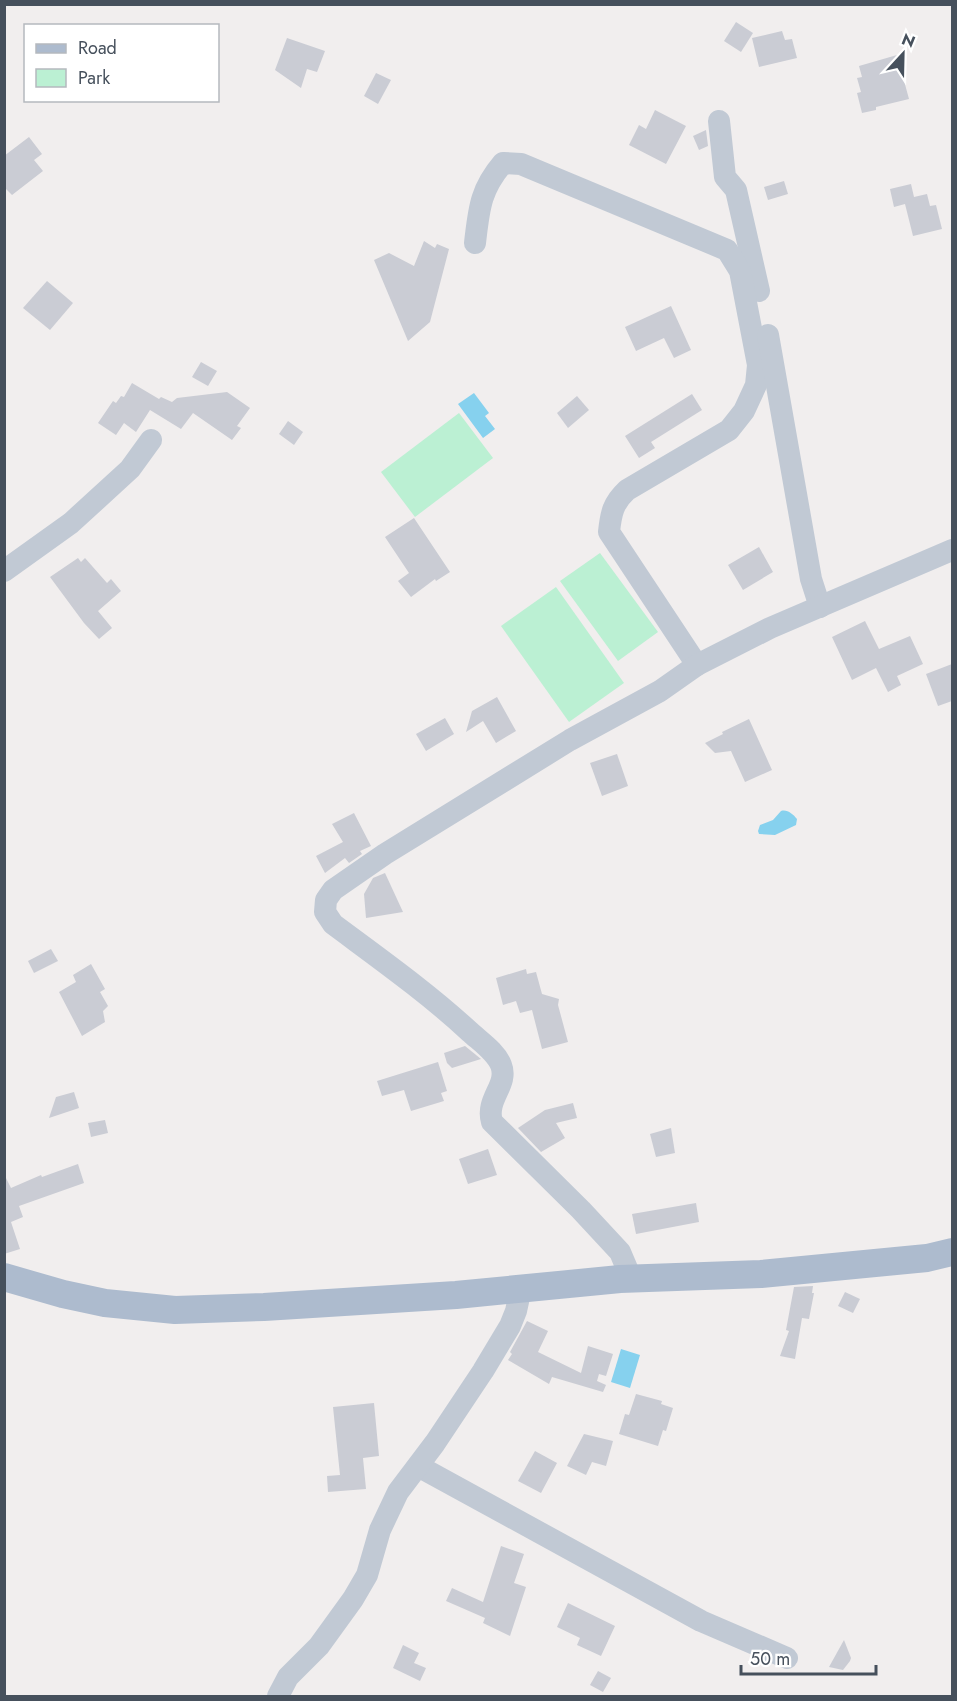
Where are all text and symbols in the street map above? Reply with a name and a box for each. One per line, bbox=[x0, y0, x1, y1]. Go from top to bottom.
legend bbox=[24, 24, 219, 102]
north arrow bbox=[873, 24, 933, 84]
text: N bbox=[898, 28, 919, 54]
text: Road bbox=[78, 35, 117, 61]
text: Park bbox=[78, 65, 110, 91]
scale bar bbox=[741, 1638, 876, 1676]
text: 50 m bbox=[750, 1646, 790, 1672]

